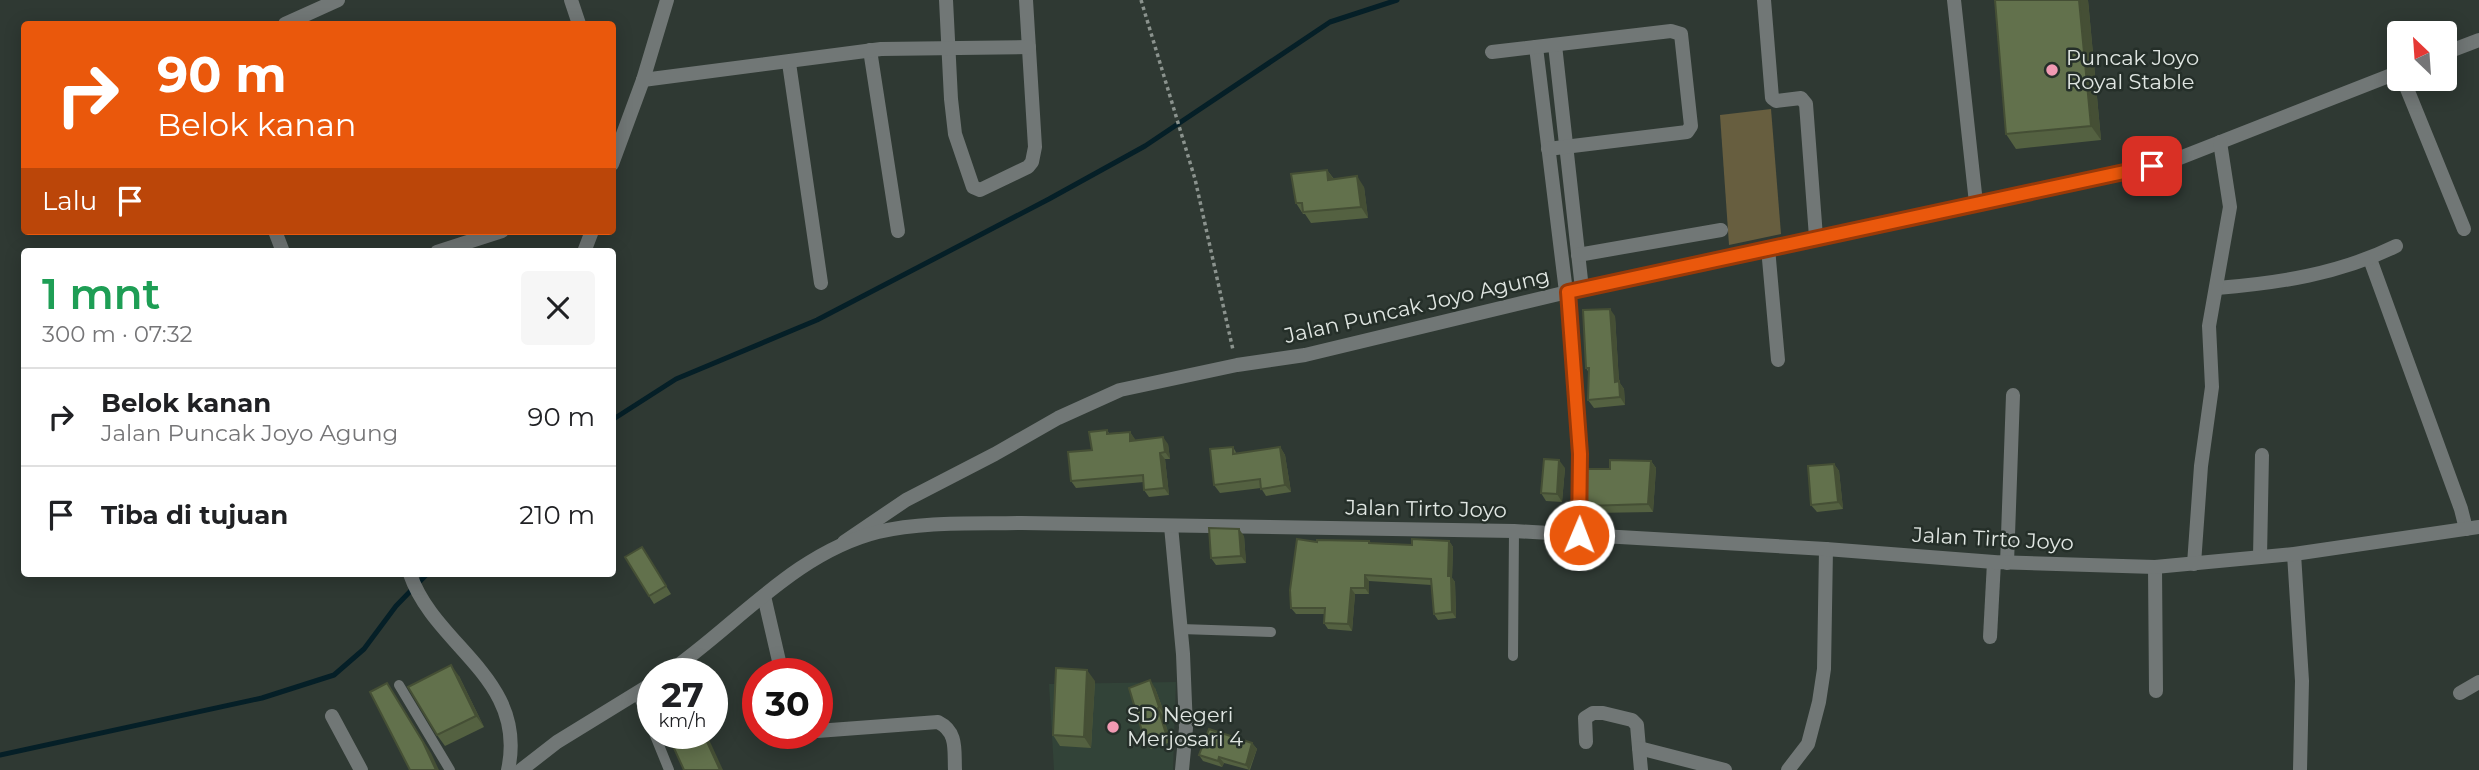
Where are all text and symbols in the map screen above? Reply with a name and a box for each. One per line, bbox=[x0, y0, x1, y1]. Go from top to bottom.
north arrow bbox=[2387, 21, 2457, 91]
map controls bbox=[2387, 21, 2457, 91]
text: 90 m bbox=[157, 45, 287, 104]
place label: Puncak Joyo Royal Stable bbox=[2066, 45, 2199, 94]
icon: right bbox=[42, 49, 133, 140]
marker: Puncak Joyo Royal Stable bbox=[2044, 62, 2060, 78]
text: Belok kanan bbox=[157, 105, 357, 144]
pin bbox=[2122, 136, 2182, 196]
icon: arrive bbox=[2133, 147, 2171, 185]
icon: arrive bbox=[111, 182, 149, 220]
text: Lalu bbox=[42, 185, 97, 217]
street label: Jalan Puncak Joyo Agung bbox=[1281, 263, 1552, 348]
text: 1 mnt bbox=[42, 268, 160, 320]
button: close bbox=[521, 271, 595, 345]
text: 300 m · 07:32 bbox=[42, 320, 193, 348]
text: Belok kanan bbox=[101, 387, 271, 419]
icon: right bbox=[42, 398, 80, 436]
text: 90 m bbox=[528, 401, 595, 433]
text: Jalan Puncak Joyo Agung bbox=[101, 419, 398, 447]
street label: Jalan Tirto Joyo bbox=[1344, 495, 1507, 522]
icon: arrive bbox=[42, 496, 80, 534]
position arrow bbox=[1542, 498, 1616, 572]
text: Tiba di tujuan bbox=[101, 499, 288, 531]
text: 210 m bbox=[519, 499, 595, 531]
street label: Jalan Tirto Joyo bbox=[1911, 522, 2074, 555]
speed limit sign: 30 bbox=[742, 658, 833, 749]
text: 27 bbox=[661, 673, 704, 716]
place label: SD Negeri Merjosari 4 bbox=[1127, 702, 1243, 751]
text: km/h bbox=[658, 710, 707, 732]
marker: SD Negeri Merjosari 4 bbox=[1105, 719, 1121, 735]

